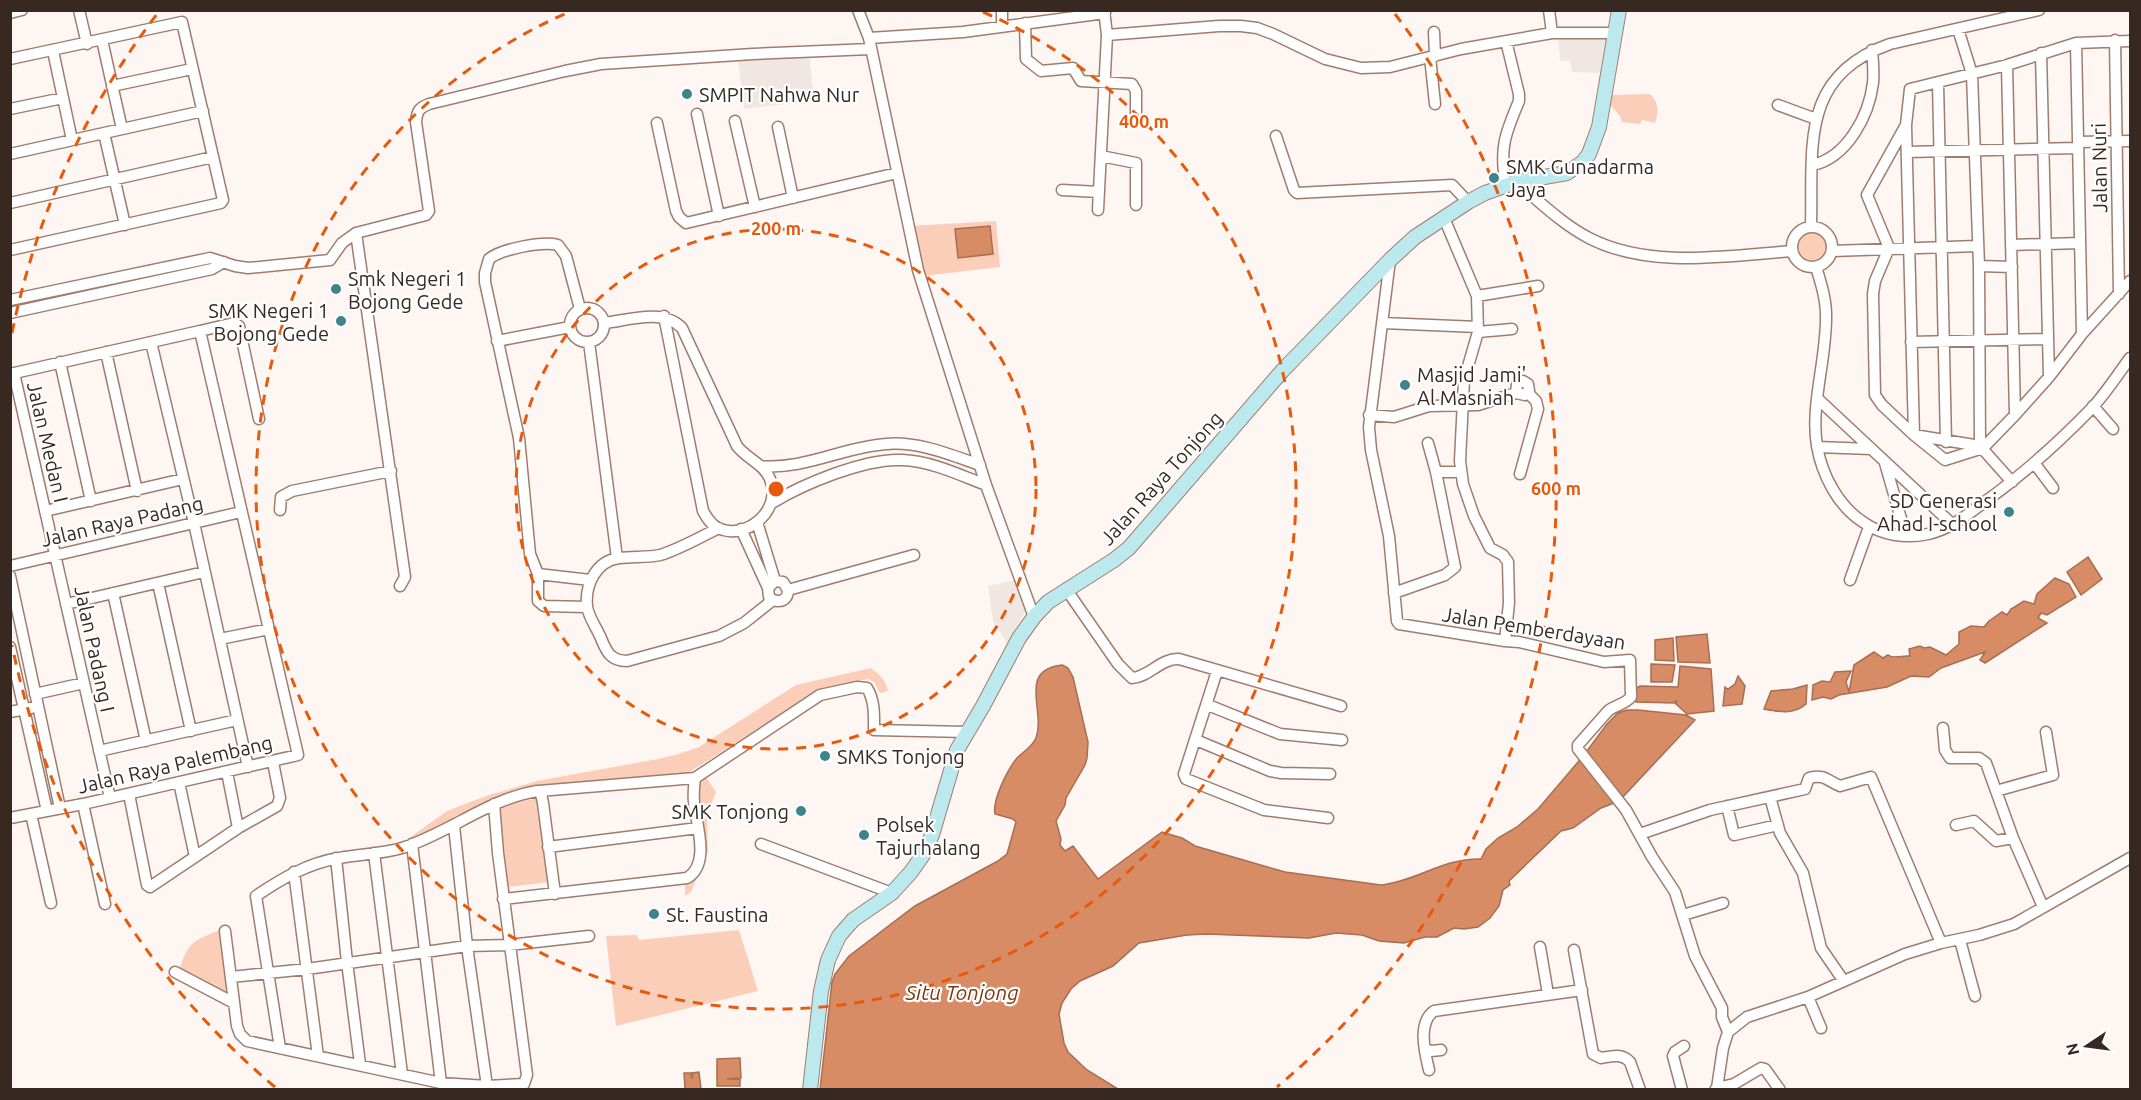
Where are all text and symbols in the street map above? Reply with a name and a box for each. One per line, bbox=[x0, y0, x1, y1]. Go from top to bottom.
place label: SMPIT Nahwa Nur bbox=[699, 83, 860, 106]
marker: SMPIT Nahwa Nur bbox=[680, 87, 694, 101]
text: 400 m bbox=[1119, 111, 1169, 131]
street label: Jalan Nuri bbox=[2087, 123, 2111, 213]
place label: SMK Gunadarma Jaya bbox=[1506, 155, 1654, 201]
marker: SMK Gunadarma Jaya bbox=[1487, 171, 1501, 185]
text: 200 m bbox=[751, 218, 801, 238]
place label: Smk Negeri 1 Bojong Gede bbox=[348, 267, 467, 313]
marker: Smk Negeri 1 Bojong Gede bbox=[329, 282, 343, 296]
place label: SMK Negeri 1 Bojong Gede bbox=[208, 299, 329, 345]
marker: SMK Negeri 1 Bojong Gede bbox=[334, 314, 348, 328]
place label: Masjid Jami' Al Masniah bbox=[1417, 363, 1526, 409]
marker: Masjid Jami' Al Masniah bbox=[1398, 378, 1412, 392]
street label: Jalan Medan I bbox=[23, 379, 73, 505]
street label: Jalan Raya Tonjong bbox=[1095, 407, 1227, 549]
text: 600 m bbox=[1531, 478, 1581, 498]
centre of rings bbox=[766, 479, 786, 499]
place label: SD Generasi Ahad I-school bbox=[1877, 489, 1997, 535]
street label: Jalan Raya Padang bbox=[39, 491, 205, 551]
marker: SD Generasi Ahad I-school bbox=[2002, 505, 2016, 519]
street label: Jalan Padang I bbox=[70, 584, 120, 714]
street label: Jalan Pemberdayaan bbox=[1441, 602, 1627, 654]
street label: Jalan Raya Palembang bbox=[75, 730, 275, 798]
place label: SMKS Tonjong bbox=[837, 745, 965, 768]
marker: SMKS Tonjong bbox=[818, 749, 832, 763]
place label: SMK Tonjong bbox=[672, 800, 789, 823]
marker: SMK Tonjong bbox=[794, 804, 808, 818]
place label: Polsek Tajurhalang bbox=[876, 813, 981, 859]
marker: Polsek Tajurhalang bbox=[857, 828, 871, 842]
place label: St. Faustina bbox=[666, 903, 769, 926]
marker: St. Faustina bbox=[647, 907, 661, 921]
water label: Situ Tonjong bbox=[904, 980, 1019, 1004]
north arrow bbox=[2057, 1016, 2117, 1076]
text: N bbox=[2062, 1042, 2082, 1057]

